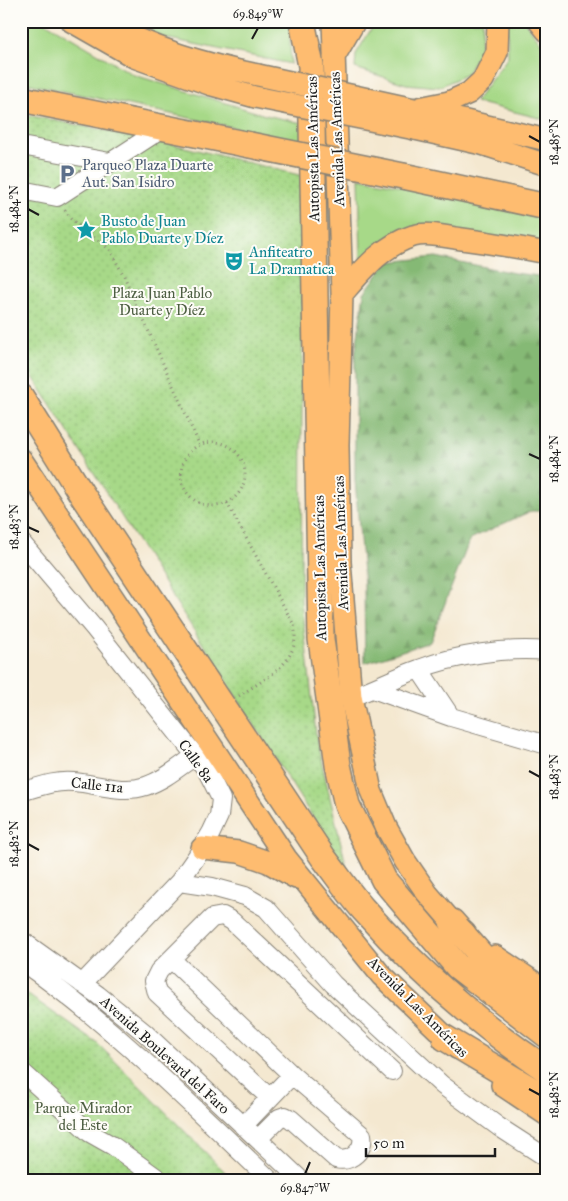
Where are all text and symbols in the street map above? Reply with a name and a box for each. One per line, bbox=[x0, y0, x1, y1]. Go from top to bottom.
text: 69.849°W bbox=[233, 7, 284, 21]
street label: Avenida Las Américas bbox=[326, 71, 348, 208]
street label: Autopista Las Américas bbox=[303, 76, 323, 223]
text: 18.485°N bbox=[547, 119, 561, 165]
place label: Parqueo Plaza Duarte Aut. San Isidro bbox=[81, 156, 213, 191]
parking icon: Parqueo Plaza Duarte Aut. San Isidro bbox=[56, 163, 78, 185]
text: 18.484°N bbox=[7, 185, 21, 233]
place label: Busto de Juan Pablo Duarte y Díez bbox=[101, 212, 224, 247]
place icon: Busto de Juan Pablo Duarte y Díez bbox=[75, 219, 97, 241]
place label: Anfiteatro La Dramatica bbox=[248, 243, 335, 278]
theatre icon: Anfiteatro La Dramatica bbox=[223, 250, 245, 272]
park label: Plaza Juan Pablo Duarte y Díez bbox=[112, 284, 213, 319]
text: 18.484°N bbox=[547, 435, 561, 483]
street label: Avenida Las Américas bbox=[330, 475, 352, 612]
street label: Autopista Las Américas bbox=[310, 495, 330, 642]
text: 18.483°N bbox=[7, 504, 21, 550]
street label: Calle 8a bbox=[174, 736, 218, 786]
text: 18.483°N bbox=[547, 754, 561, 800]
street label: Calle 11a bbox=[70, 773, 125, 797]
text: 18.482°N bbox=[7, 820, 21, 868]
street label: Avenida Las Américas bbox=[363, 952, 472, 1061]
street label: Avenida Boulevard del Faro bbox=[96, 992, 234, 1118]
text: 18.482°N bbox=[547, 1071, 561, 1119]
park label: Parque Mirador del Este bbox=[34, 1099, 132, 1134]
scale bar bbox=[366, 1126, 494, 1158]
text: 50 m bbox=[373, 1134, 405, 1152]
text: 69.847°W bbox=[280, 1181, 330, 1195]

